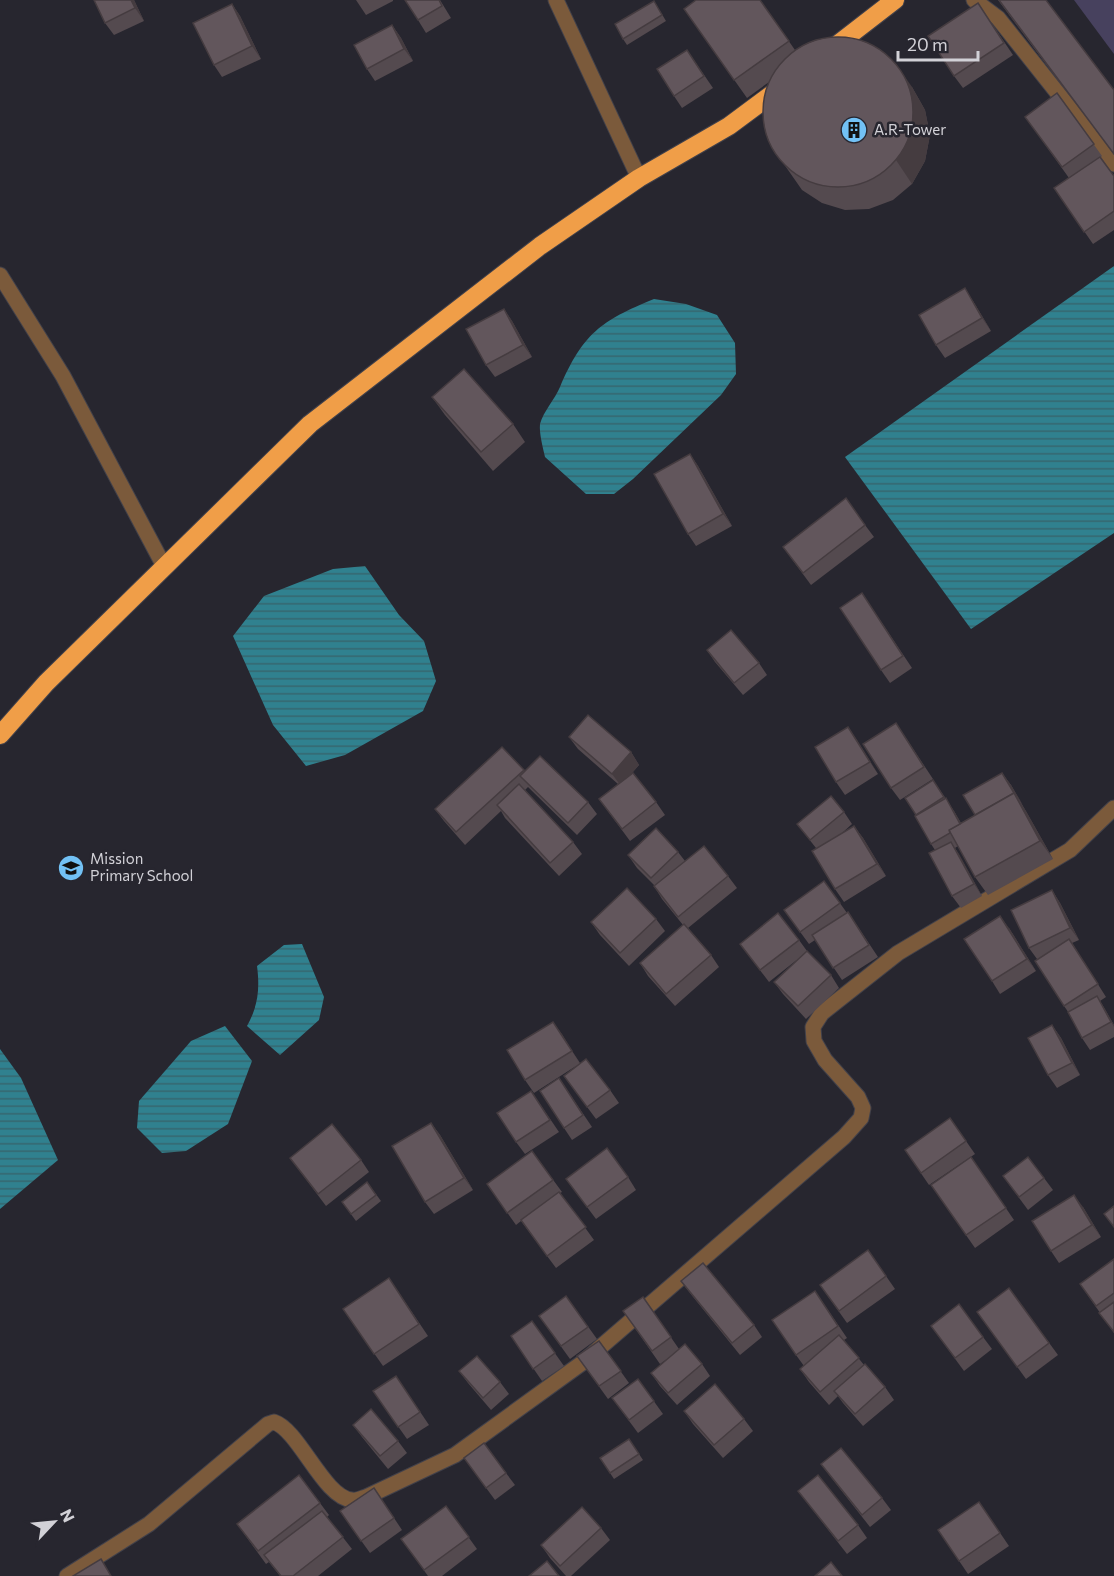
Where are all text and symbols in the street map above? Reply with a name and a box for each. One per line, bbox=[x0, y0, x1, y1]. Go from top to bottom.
scale bar bbox=[898, 24, 978, 62]
text: 20 m bbox=[907, 33, 948, 55]
building icon: A.R-Tower bbox=[839, 115, 869, 145]
place label: A.R-Tower bbox=[874, 120, 946, 138]
place label: Mission Primary School bbox=[90, 849, 193, 884]
school or university icon: Mission Primary School bbox=[56, 853, 86, 883]
north arrow bbox=[24, 1492, 84, 1552]
text: N bbox=[57, 1506, 79, 1525]

